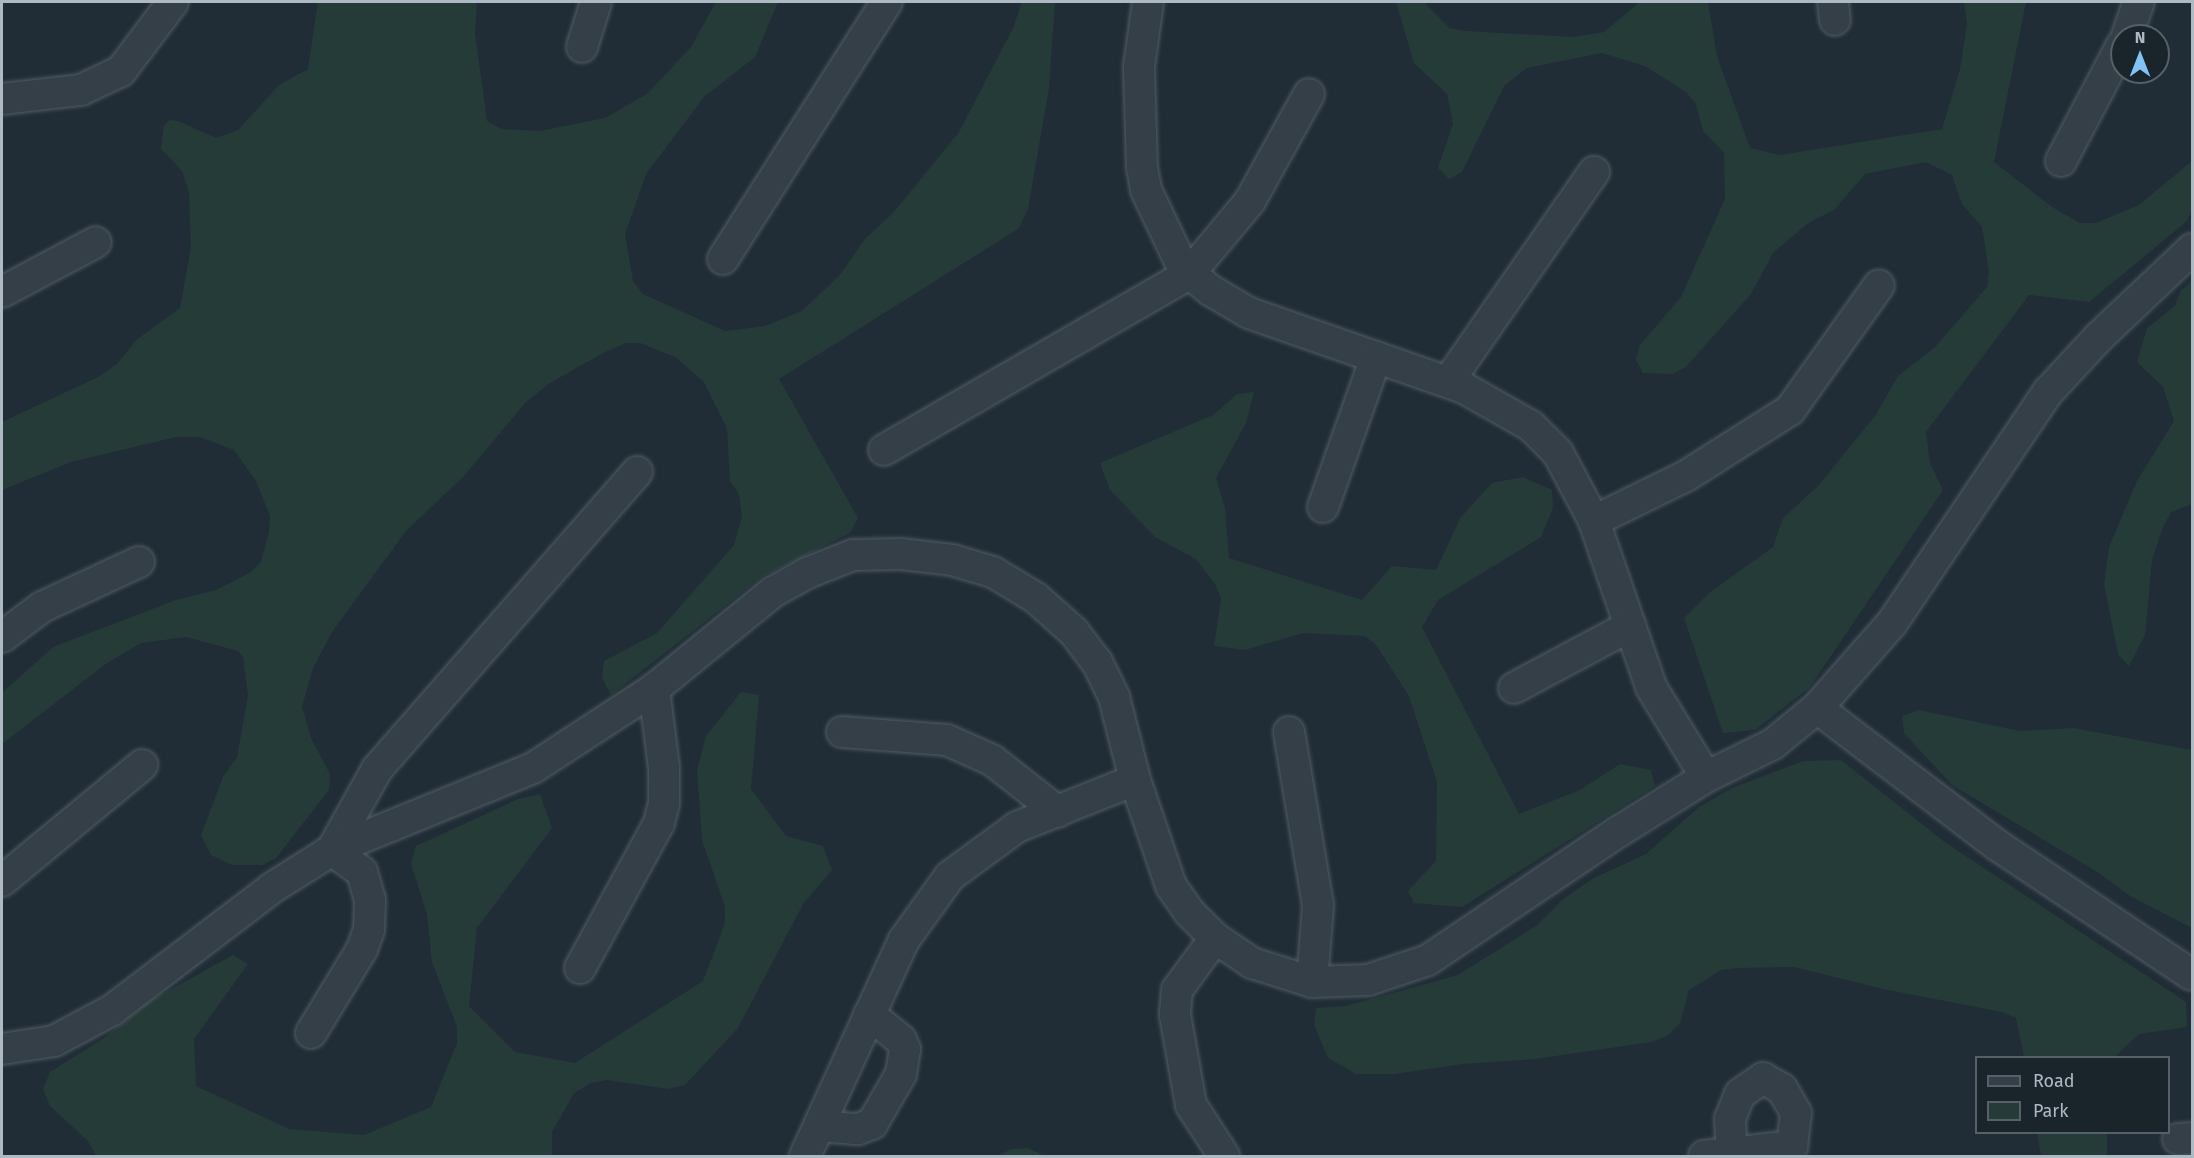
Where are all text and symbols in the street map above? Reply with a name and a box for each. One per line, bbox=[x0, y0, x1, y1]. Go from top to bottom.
north arrow bbox=[2110, 24, 2170, 84]
text: N bbox=[2135, 28, 2145, 47]
legend bbox=[1975, 1056, 2170, 1134]
text: Road bbox=[2033, 1070, 2075, 1092]
text: Park bbox=[2033, 1100, 2068, 1122]

